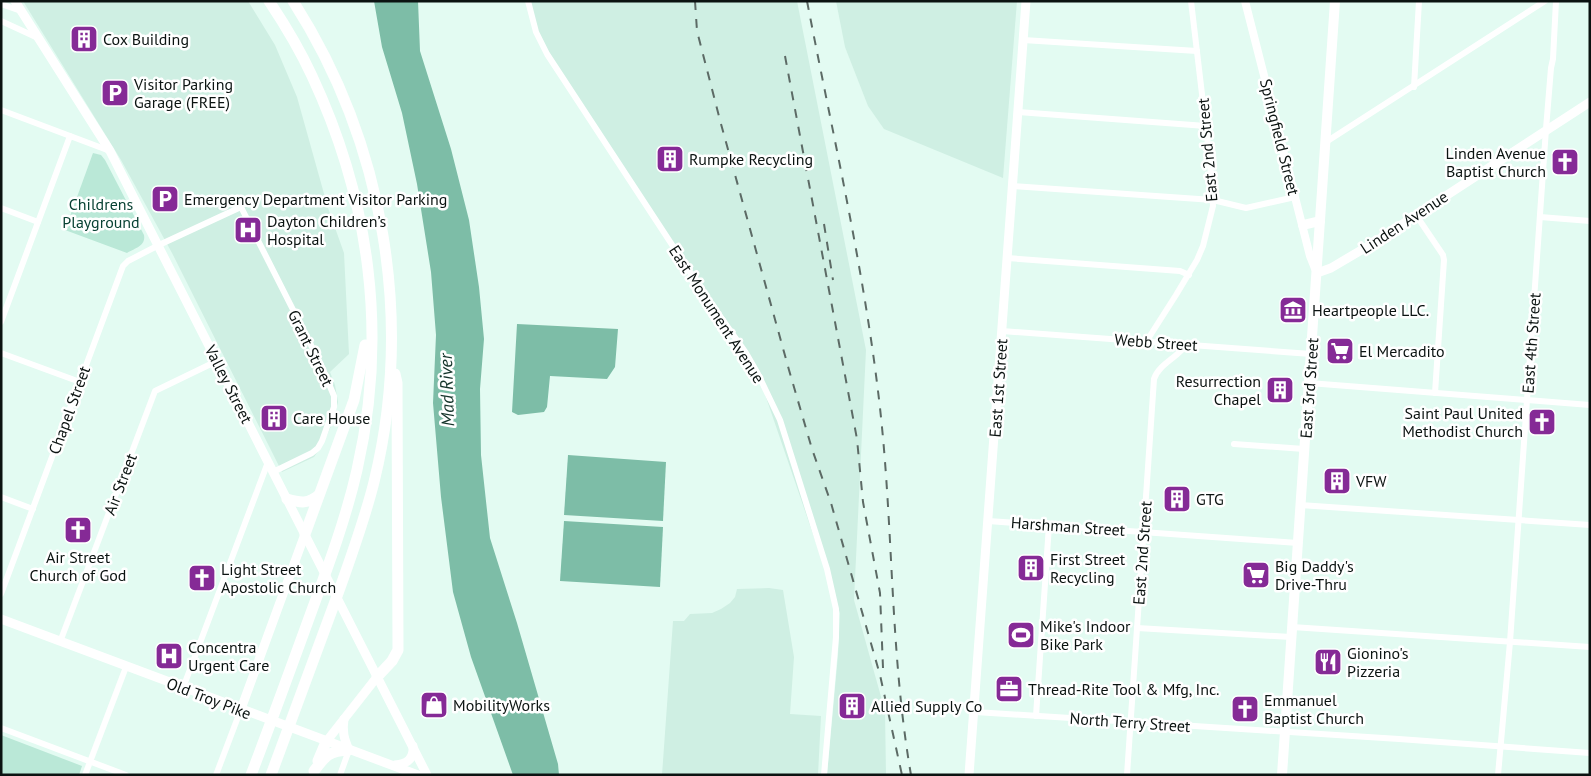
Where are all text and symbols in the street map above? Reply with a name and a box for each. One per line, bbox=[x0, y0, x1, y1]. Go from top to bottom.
building icon: Cox Building bbox=[69, 24, 99, 54]
place label: Cox Building bbox=[103, 29, 189, 49]
place label: Visitor Parking Garage (FREE) bbox=[133, 74, 233, 112]
street label: Springfield Street bbox=[1256, 77, 1304, 198]
parking icon: Visitor Parking Garage (FREE) bbox=[100, 78, 130, 108]
street label: East 2nd Street bbox=[1192, 97, 1222, 203]
place label: Linden Avenue Baptist Church bbox=[1445, 143, 1546, 181]
building icon: Rumpke Recycling bbox=[655, 144, 685, 174]
church icon: Linden Avenue Baptist Church bbox=[1550, 147, 1580, 177]
place label: Rumpke Recycling bbox=[689, 149, 813, 169]
parking icon: Emergency Department Visitor Parking bbox=[150, 184, 180, 214]
street label: Linden Avenue bbox=[1356, 186, 1452, 258]
place label: Emergency Department Visitor Parking bbox=[184, 189, 447, 209]
park label: Childrens Playground bbox=[62, 194, 140, 232]
place label: Dayton Children’s Hospital bbox=[267, 211, 387, 249]
hospital icon: Dayton Children’s Hospital bbox=[233, 215, 263, 245]
street label: East Monument Avenue bbox=[665, 241, 769, 387]
street label: East 4th Street bbox=[1518, 291, 1545, 394]
museum icon: Heartpeople LLC. bbox=[1278, 295, 1308, 325]
place label: Heartpeople LLC. bbox=[1312, 300, 1429, 320]
street label: Grant Street bbox=[284, 307, 338, 390]
street label: Webb Street bbox=[1114, 329, 1199, 355]
street label: East 3rd Street bbox=[1296, 336, 1323, 439]
supermarket icon: El Mercadito bbox=[1325, 336, 1355, 366]
street label: East 1st Street bbox=[985, 337, 1011, 438]
street label: Valley Street bbox=[200, 341, 258, 427]
place label: El Mercadito bbox=[1359, 341, 1445, 361]
water label: Mad River bbox=[434, 352, 459, 427]
street label: Chapel Street bbox=[44, 363, 94, 457]
place label: Resurrection Chapel bbox=[1176, 371, 1261, 409]
building icon: Resurrection Chapel bbox=[1265, 375, 1295, 405]
building icon: Care House bbox=[259, 403, 289, 433]
place label: Saint Paul United Methodist Church bbox=[1402, 403, 1523, 441]
church icon: Saint Paul United Methodist Church bbox=[1527, 407, 1557, 437]
place label: Care House bbox=[293, 408, 370, 428]
street label: Air Street bbox=[99, 450, 141, 518]
building icon: VFW bbox=[1322, 466, 1352, 496]
place label: VFW bbox=[1355, 471, 1387, 491]
building icon: GTG bbox=[1162, 484, 1192, 514]
place label: GTG bbox=[1196, 489, 1224, 509]
street label: East 2nd Street bbox=[1128, 500, 1156, 606]
street label: Harshman Street bbox=[1010, 512, 1126, 540]
church icon: Air Street Church of God bbox=[63, 515, 93, 545]
place label: Air Street Church of God bbox=[30, 547, 126, 585]
place label: First Street Recycling bbox=[1050, 549, 1126, 587]
building icon: First Street Recycling bbox=[1016, 553, 1046, 583]
place label: Big Daddy's Drive-Thru bbox=[1275, 556, 1354, 594]
place label: Light Street Apostolic Church bbox=[221, 559, 336, 597]
supermarket icon: Big Daddy's Drive-Thru bbox=[1241, 560, 1271, 590]
church icon: Light Street Apostolic Church bbox=[187, 563, 217, 593]
place label: Mike's Indoor Bike Park bbox=[1040, 616, 1131, 654]
sports icon: Mike's Indoor Bike Park bbox=[1006, 620, 1036, 650]
place label: Concentra Urgent Care bbox=[188, 637, 269, 675]
hospital icon: Concentra Urgent Care bbox=[154, 641, 184, 671]
place label: Gionino's Pizzeria bbox=[1347, 643, 1409, 681]
restaurant icon: Gionino's Pizzeria bbox=[1313, 647, 1343, 677]
street label: Old Troy Pike bbox=[164, 673, 254, 723]
office icon: Thread-Rite Tool & Mfg, Inc. bbox=[994, 674, 1024, 704]
place label: Thread-Rite Tool & Mfg, Inc. bbox=[1028, 679, 1220, 699]
shop icon: MobilityWorks bbox=[419, 690, 449, 720]
place label: Emmanuel Baptist Church bbox=[1264, 690, 1364, 728]
building icon: Allied Supply Co bbox=[837, 691, 867, 721]
church icon: Emmanuel Baptist Church bbox=[1230, 694, 1260, 724]
place label: MobilityWorks bbox=[453, 695, 550, 715]
place label: Allied Supply Co bbox=[871, 696, 982, 716]
street label: North Terry Street bbox=[1069, 708, 1192, 736]

